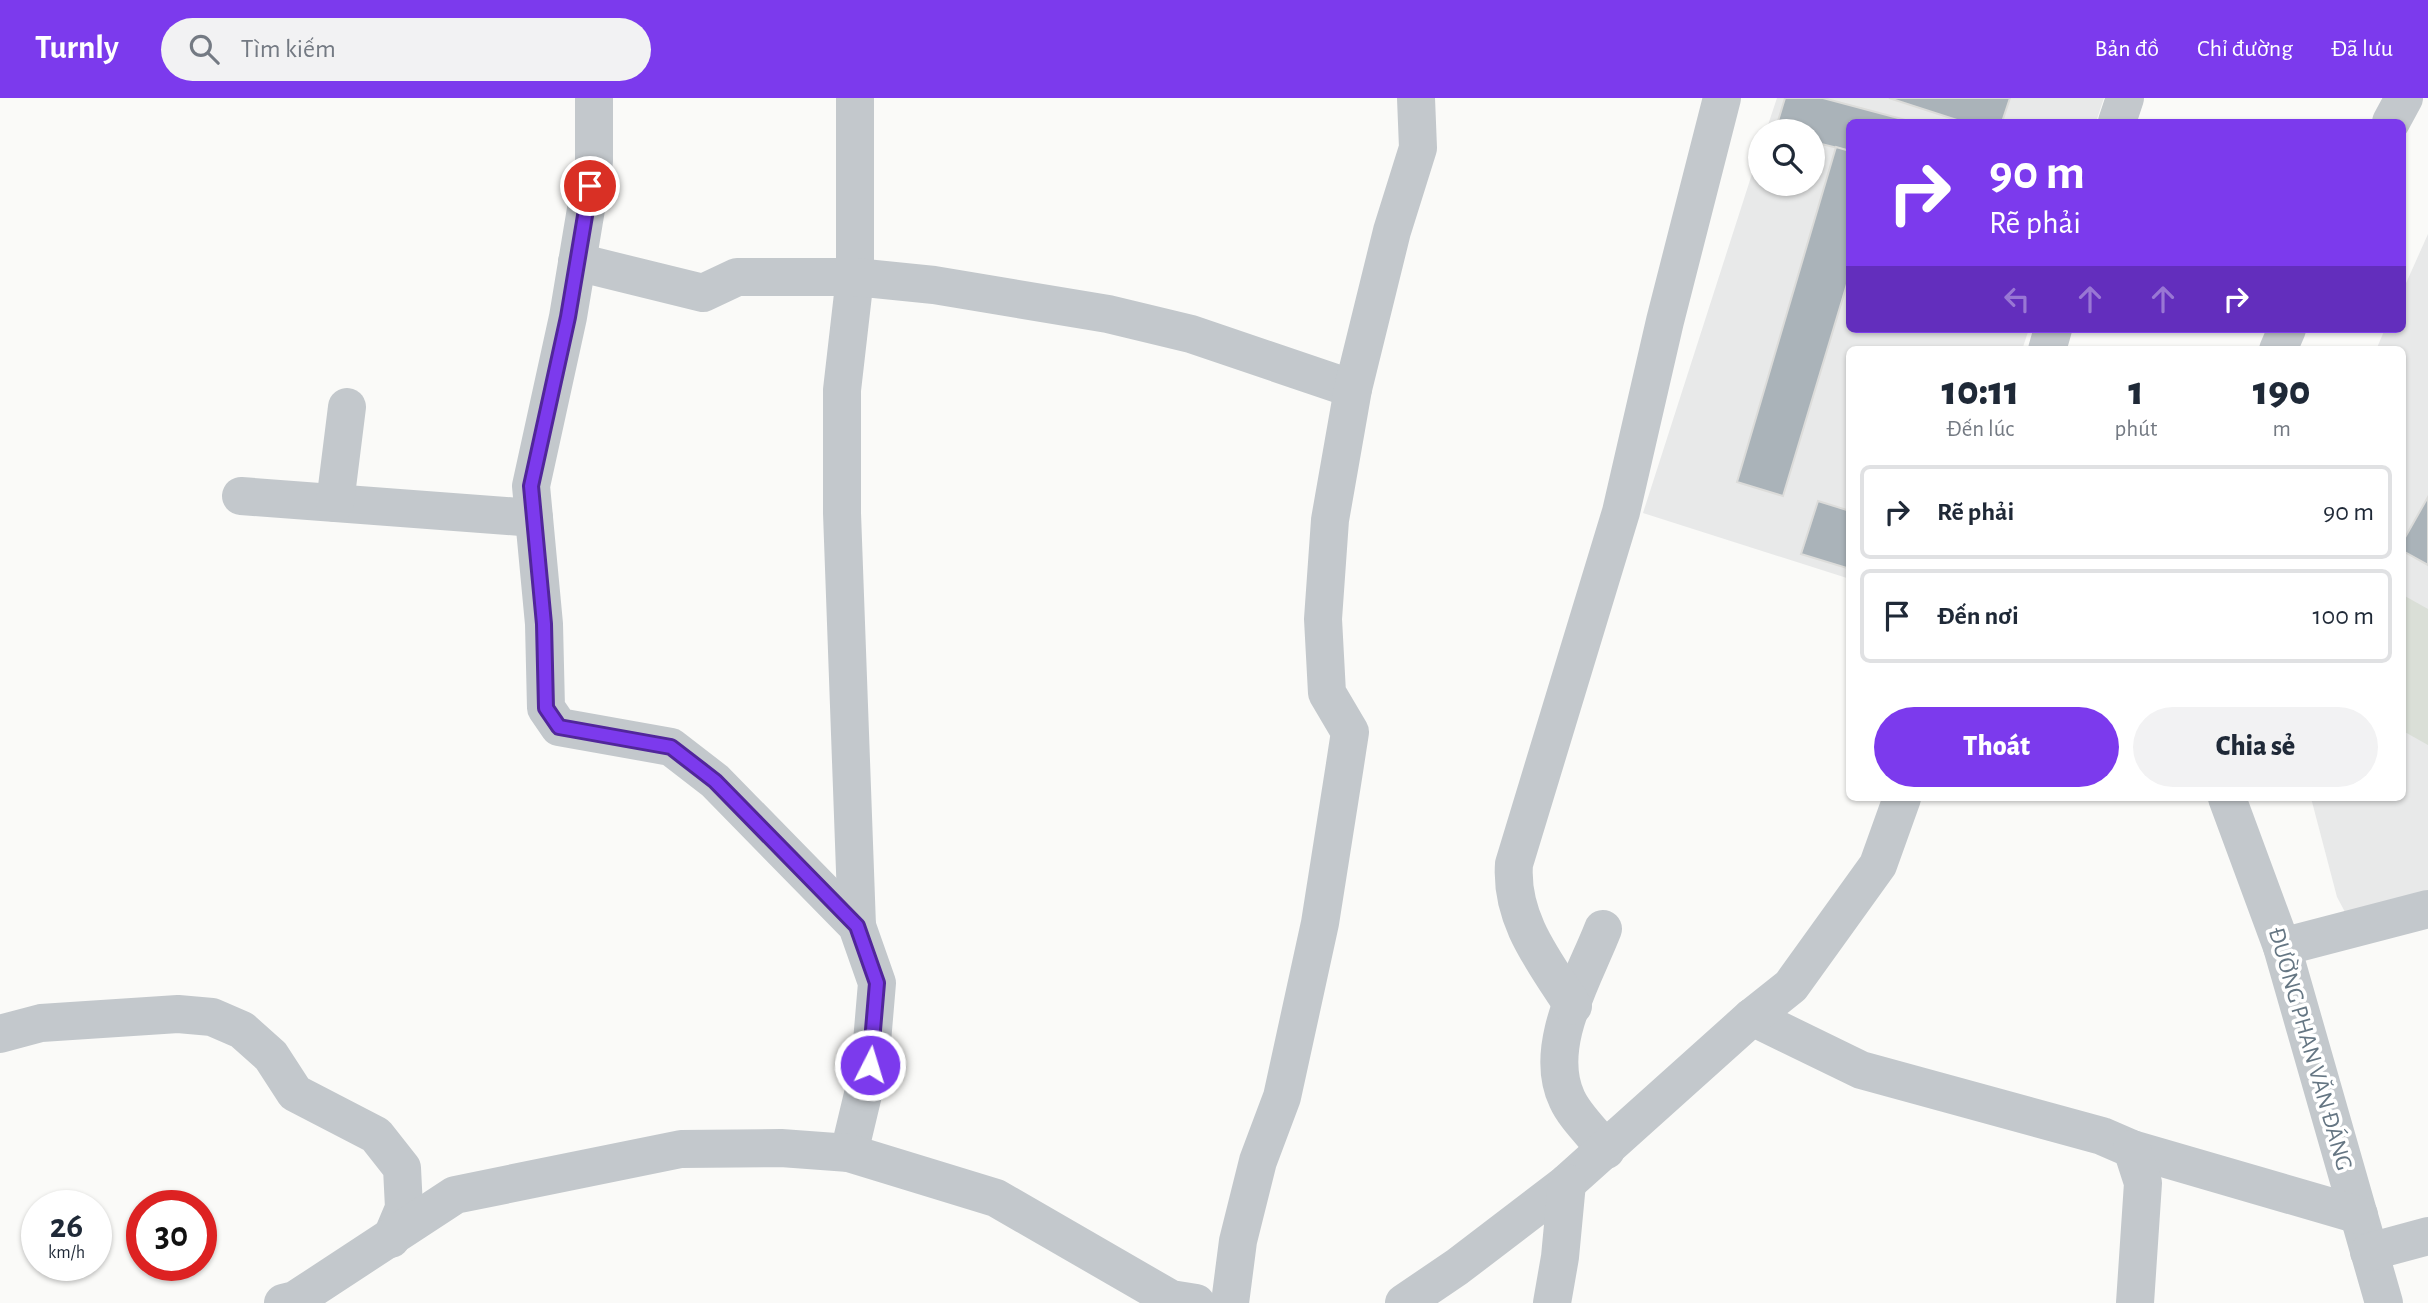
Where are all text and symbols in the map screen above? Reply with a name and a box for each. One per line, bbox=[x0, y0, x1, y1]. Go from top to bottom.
search box bbox=[161, 18, 651, 81]
icon: search bbox=[185, 30, 223, 68]
text: Turnly bbox=[35, 32, 119, 65]
text: Tìm kiếm bbox=[241, 36, 336, 62]
text: Bản đồ bbox=[2095, 37, 2159, 61]
text: Chỉ đường bbox=[2197, 37, 2293, 61]
text: Đã lưu bbox=[2331, 37, 2393, 61]
map controls bbox=[1748, 119, 1825, 196]
button: search bbox=[1748, 119, 1825, 196]
icon: right bbox=[1874, 147, 1965, 238]
text: 90 m bbox=[1989, 149, 2085, 198]
pin bbox=[560, 156, 620, 216]
icon: arrive bbox=[571, 167, 609, 205]
text: Rẽ phải bbox=[1989, 207, 2081, 239]
icon: left bbox=[1998, 280, 2036, 318]
icon: ahead bbox=[2071, 280, 2109, 318]
icon: ahead bbox=[2144, 280, 2182, 318]
icon: right bbox=[2217, 280, 2255, 318]
text: 10:11 bbox=[1941, 370, 2019, 412]
text: 1 bbox=[2128, 370, 2144, 412]
text: 190 bbox=[2253, 370, 2311, 412]
text: Đến lúc bbox=[1946, 418, 2014, 441]
text: phút bbox=[2115, 418, 2157, 441]
text: m bbox=[2272, 418, 2291, 441]
icon: right bbox=[1878, 493, 1916, 531]
text: Rẽ phải bbox=[1937, 499, 2014, 525]
text: 90 m bbox=[2323, 499, 2374, 525]
icon: arrive bbox=[1878, 597, 1916, 635]
text: Đến nơi bbox=[1937, 603, 2019, 629]
text: 100 m bbox=[2313, 603, 2374, 629]
button: Thoát bbox=[1874, 707, 2119, 787]
button: Chia sẻ bbox=[2133, 707, 2378, 787]
street label: ĐƯỜNG PHAN VĂN ĐÁNG bbox=[2264, 924, 2358, 1173]
position arrow bbox=[833, 1028, 907, 1102]
speed limit sign: 30 bbox=[126, 1190, 217, 1281]
text: 26 bbox=[50, 1209, 83, 1244]
text: km/h bbox=[48, 1244, 85, 1262]

